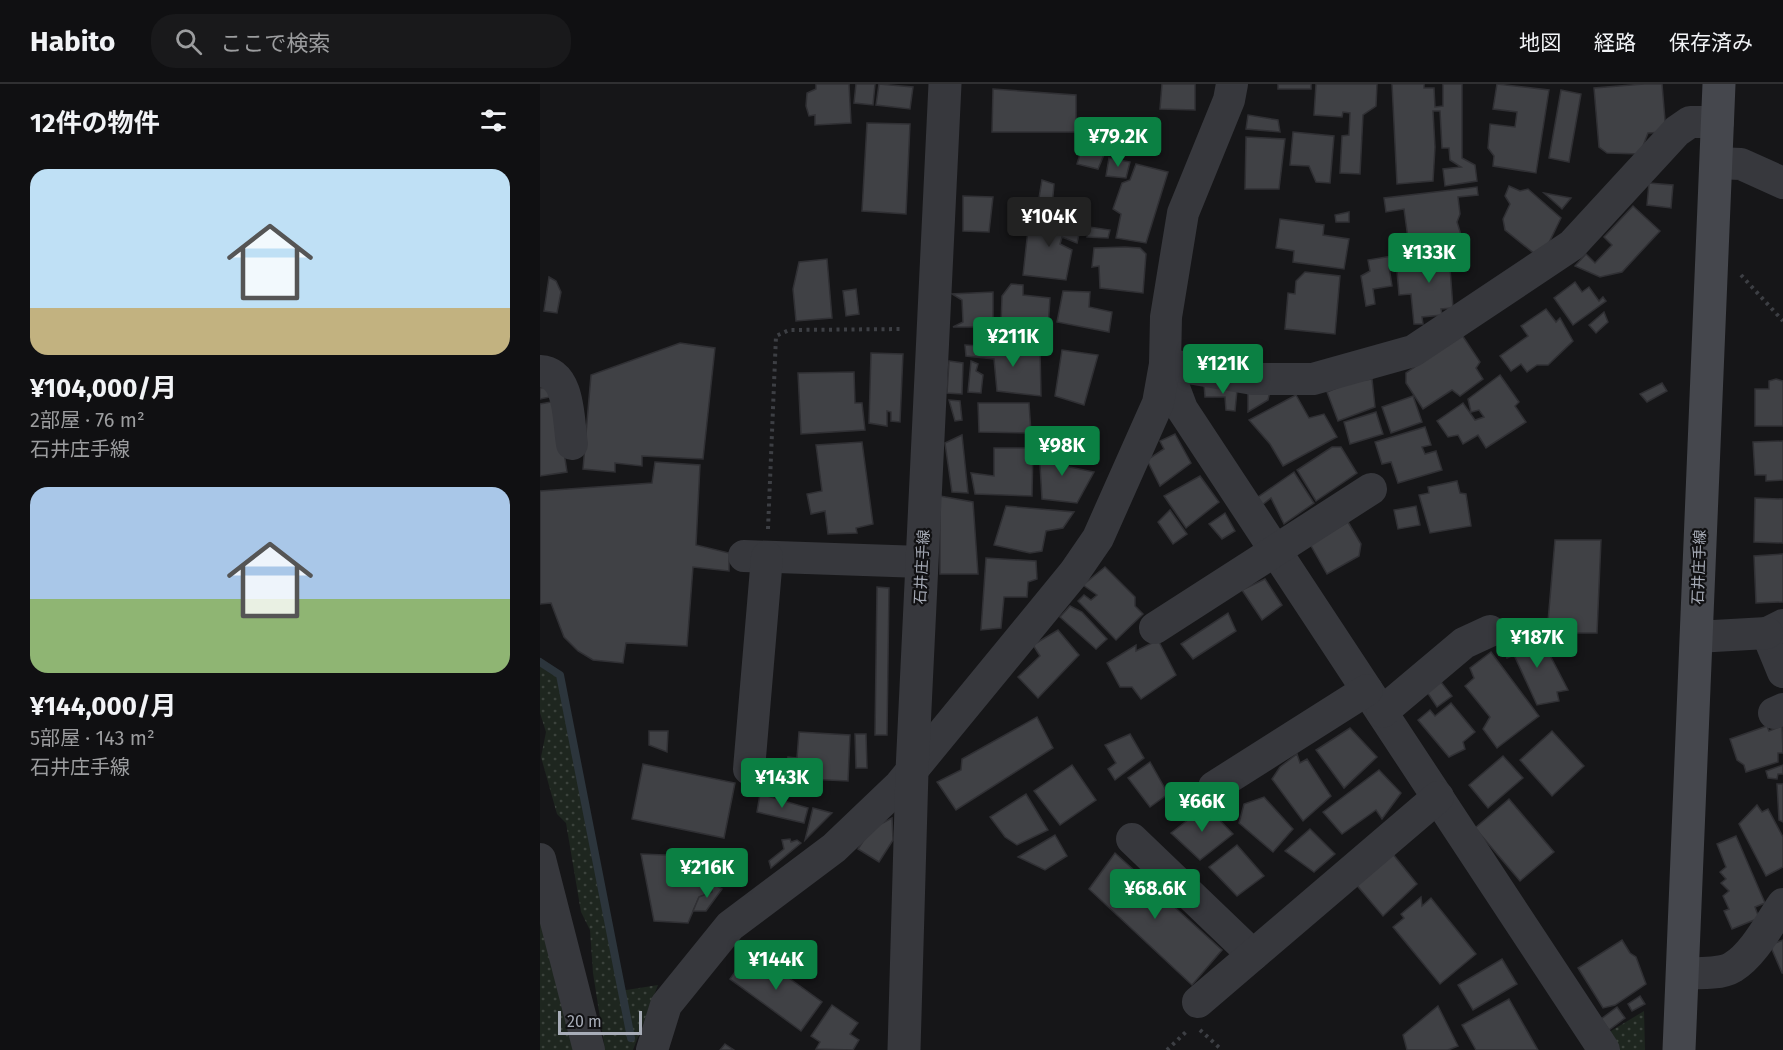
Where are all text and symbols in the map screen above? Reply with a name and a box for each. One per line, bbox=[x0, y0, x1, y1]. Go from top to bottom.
search box bbox=[151, 14, 571, 68]
text: Habito bbox=[30, 25, 115, 58]
icon: search bbox=[172, 25, 205, 58]
text: ここで検索 bbox=[220, 30, 330, 57]
text: 地図 bbox=[1519, 30, 1561, 56]
text: 経路 bbox=[1594, 30, 1636, 56]
text: 保存済み bbox=[1669, 30, 1753, 56]
icon: filters bbox=[477, 104, 510, 137]
text: 12件の物件 bbox=[30, 108, 160, 139]
pin: ¥79.2K bbox=[1069, 117, 1167, 168]
text: ¥79.2K bbox=[1088, 124, 1148, 148]
pin: ¥104K bbox=[1007, 197, 1091, 248]
text: ¥104K bbox=[1021, 204, 1077, 228]
icon: home bbox=[216, 208, 324, 316]
pin: ¥133K bbox=[1387, 233, 1471, 284]
text: ¥133K bbox=[1402, 240, 1456, 264]
pin: ¥211K bbox=[971, 317, 1055, 368]
text: ¥211K bbox=[987, 324, 1039, 348]
pin: ¥121K bbox=[1181, 344, 1265, 395]
text: ¥121K bbox=[1197, 351, 1249, 375]
text: ¥104,000/月 bbox=[30, 373, 177, 404]
text: 2部屋 · 76 m² bbox=[30, 408, 145, 432]
pin: ¥98K bbox=[1026, 426, 1098, 477]
text: ¥98K bbox=[1039, 433, 1085, 457]
text: 石井庄手線 bbox=[30, 437, 130, 461]
icon: home bbox=[216, 526, 324, 634]
street label: 石井庄手線 bbox=[911, 529, 933, 605]
street label: 石井庄手線 bbox=[1689, 529, 1709, 605]
pin: ¥187K bbox=[1495, 618, 1579, 669]
text: ¥187K bbox=[1510, 625, 1564, 649]
text: ¥144,000/月 bbox=[30, 691, 176, 722]
text: 5部屋 · 143 m² bbox=[30, 726, 155, 750]
text: 石井庄手線 bbox=[30, 755, 130, 779]
pin: ¥143K bbox=[740, 758, 824, 809]
text: ¥143K bbox=[755, 765, 809, 789]
pin: ¥66K bbox=[1166, 782, 1238, 833]
text: ¥66K bbox=[1179, 789, 1225, 813]
pin: ¥216K bbox=[665, 848, 749, 899]
text: ¥216K bbox=[680, 855, 734, 879]
pin: ¥68.6K bbox=[1106, 869, 1204, 920]
text: ¥68.6K bbox=[1124, 876, 1186, 900]
pin: ¥144K bbox=[734, 940, 818, 991]
text: ¥144K bbox=[748, 947, 804, 971]
scale bar bbox=[558, 1008, 642, 1036]
text: 20 m bbox=[567, 1012, 602, 1031]

